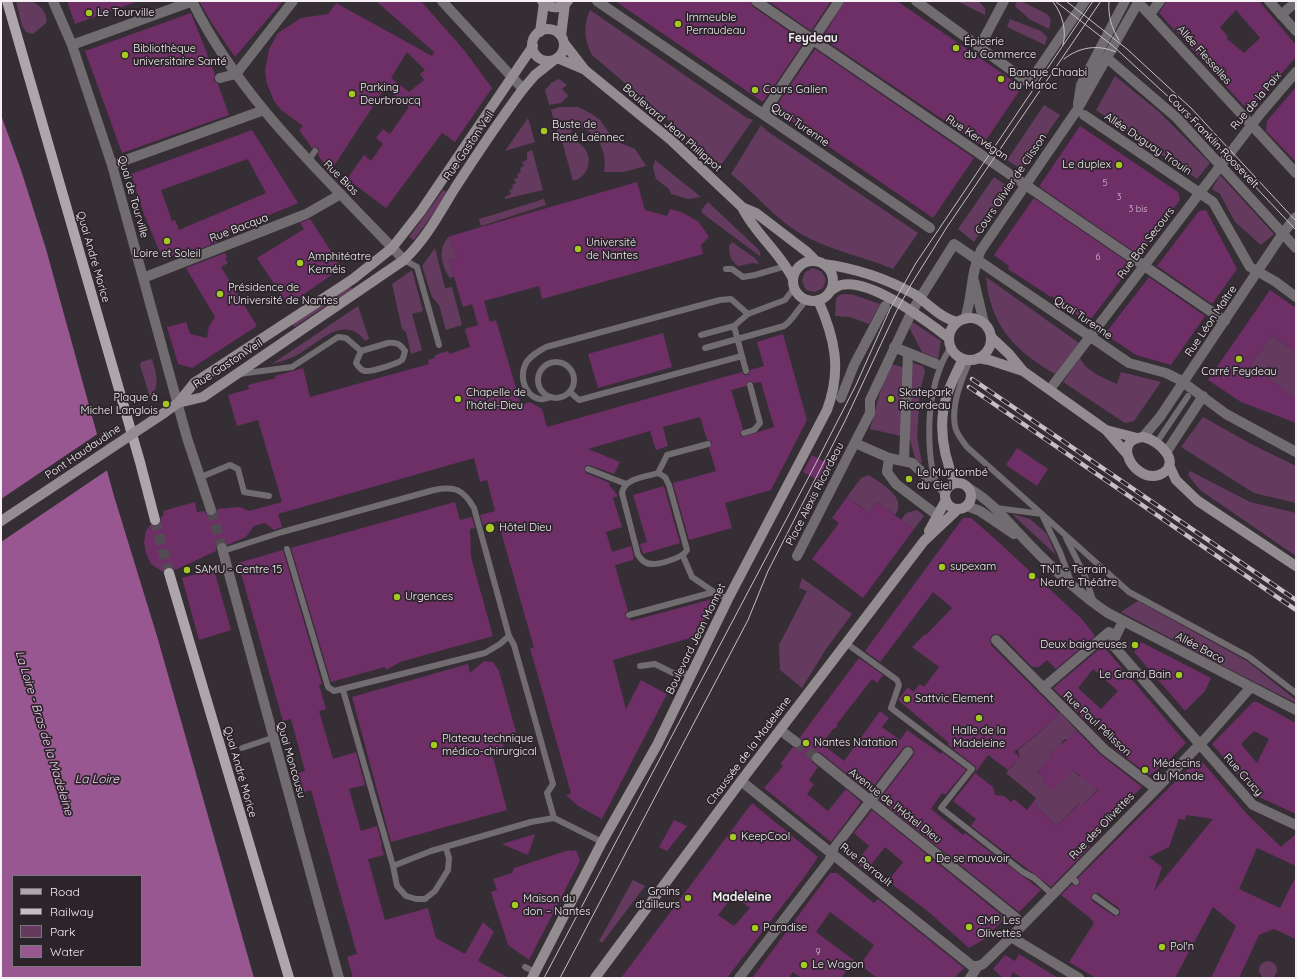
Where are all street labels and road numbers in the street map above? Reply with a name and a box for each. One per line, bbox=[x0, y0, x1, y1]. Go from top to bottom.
street label: Allée Flesselles bbox=[1174, 23, 1234, 87]
street label: Rue de la Paix bbox=[1228, 69, 1284, 133]
street label: Boulevard Jean Philippot bbox=[620, 81, 724, 175]
street label: Cours Franklin Roosevelt bbox=[1165, 91, 1261, 191]
street label: Quai Turenne bbox=[768, 101, 832, 149]
street label: Rue Gaston Veil bbox=[441, 109, 497, 183]
street label: Allée Duguay Trouin bbox=[1102, 110, 1194, 178]
street label: Rue Kervégan bbox=[943, 112, 1011, 164]
street label: Cours Olivier de Clisson bbox=[972, 131, 1050, 237]
street label: Quai de Tourville bbox=[115, 154, 151, 240]
street label: Rue Bias bbox=[321, 158, 361, 198]
street label: Rue Bon Secours bbox=[1115, 205, 1177, 281]
street label: Quai André Morice bbox=[74, 210, 112, 304]
street label: Rue Bacqua bbox=[208, 211, 270, 245]
street label: Rue Léon Maître bbox=[1182, 283, 1240, 359]
street label: Quai Turenne bbox=[1051, 294, 1115, 342]
street label: Rue Gaston Veil bbox=[191, 337, 265, 391]
street label: Pont Haudaudine bbox=[43, 422, 123, 482]
street label: Place Alexis Ricordeau bbox=[783, 440, 847, 548]
street label: Boulevard Jean Monnet bbox=[663, 581, 729, 697]
street label: Allée Baco bbox=[1173, 630, 1227, 666]
street label: Rue Paul Pélisson bbox=[1060, 689, 1134, 759]
street label: Chaussée de la Madeleine bbox=[704, 694, 794, 808]
street label: Quai Moncousu bbox=[274, 720, 308, 800]
street label: Quai André Morice bbox=[221, 725, 259, 819]
street label: Rue Crucy bbox=[1221, 751, 1265, 799]
street label: Avenue de l'Hôtel Dieu bbox=[846, 766, 944, 846]
street label: Rue des Olivettes bbox=[1067, 790, 1137, 862]
street label: Rue Perrault bbox=[837, 840, 895, 890]

